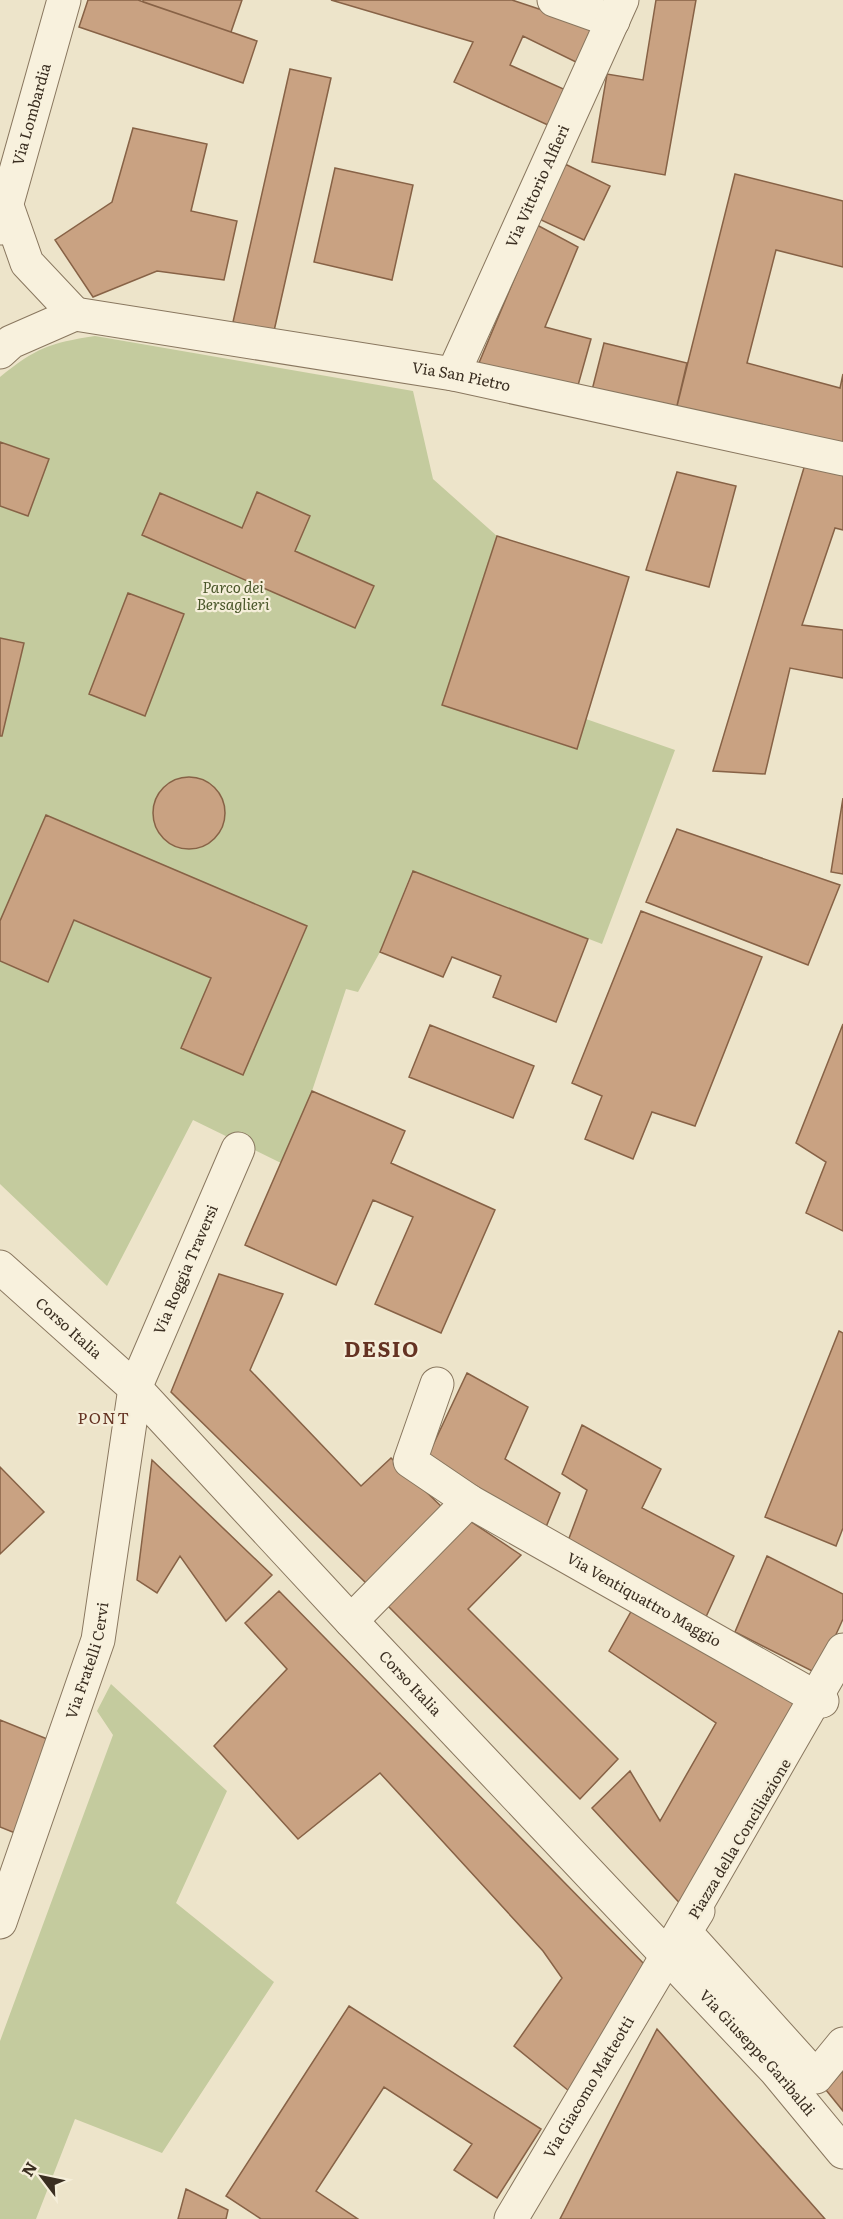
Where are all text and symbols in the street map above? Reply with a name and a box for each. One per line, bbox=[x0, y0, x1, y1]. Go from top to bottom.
street label: Via Lombardia bbox=[5, 59, 56, 168]
street label: Via Vittorio Alfieri bbox=[499, 121, 574, 251]
street label: Via San Pietro bbox=[411, 355, 513, 396]
park label: Parco dei Bersaglieri bbox=[197, 575, 270, 615]
street label: Via Roggia Traversi bbox=[146, 1201, 223, 1338]
street label: Corso Italia bbox=[31, 1291, 109, 1364]
district label: DESIO bbox=[344, 1332, 420, 1363]
district label: PONT bbox=[78, 1405, 130, 1429]
street label: Via Ventiquattro Maggio bbox=[563, 1546, 726, 1652]
street label: Via Fratelli Cervi bbox=[58, 1600, 113, 1722]
street label: Corso Italia bbox=[374, 1644, 449, 1721]
street label: Piazza della Conciliazione bbox=[682, 1753, 796, 1923]
street label: Via Giuseppe Garibaldi bbox=[695, 1984, 822, 2120]
street label: Via Giacomo Matteotti bbox=[537, 2011, 639, 2162]
north arrow bbox=[12, 2147, 72, 2207]
text: N bbox=[15, 2156, 42, 2181]

